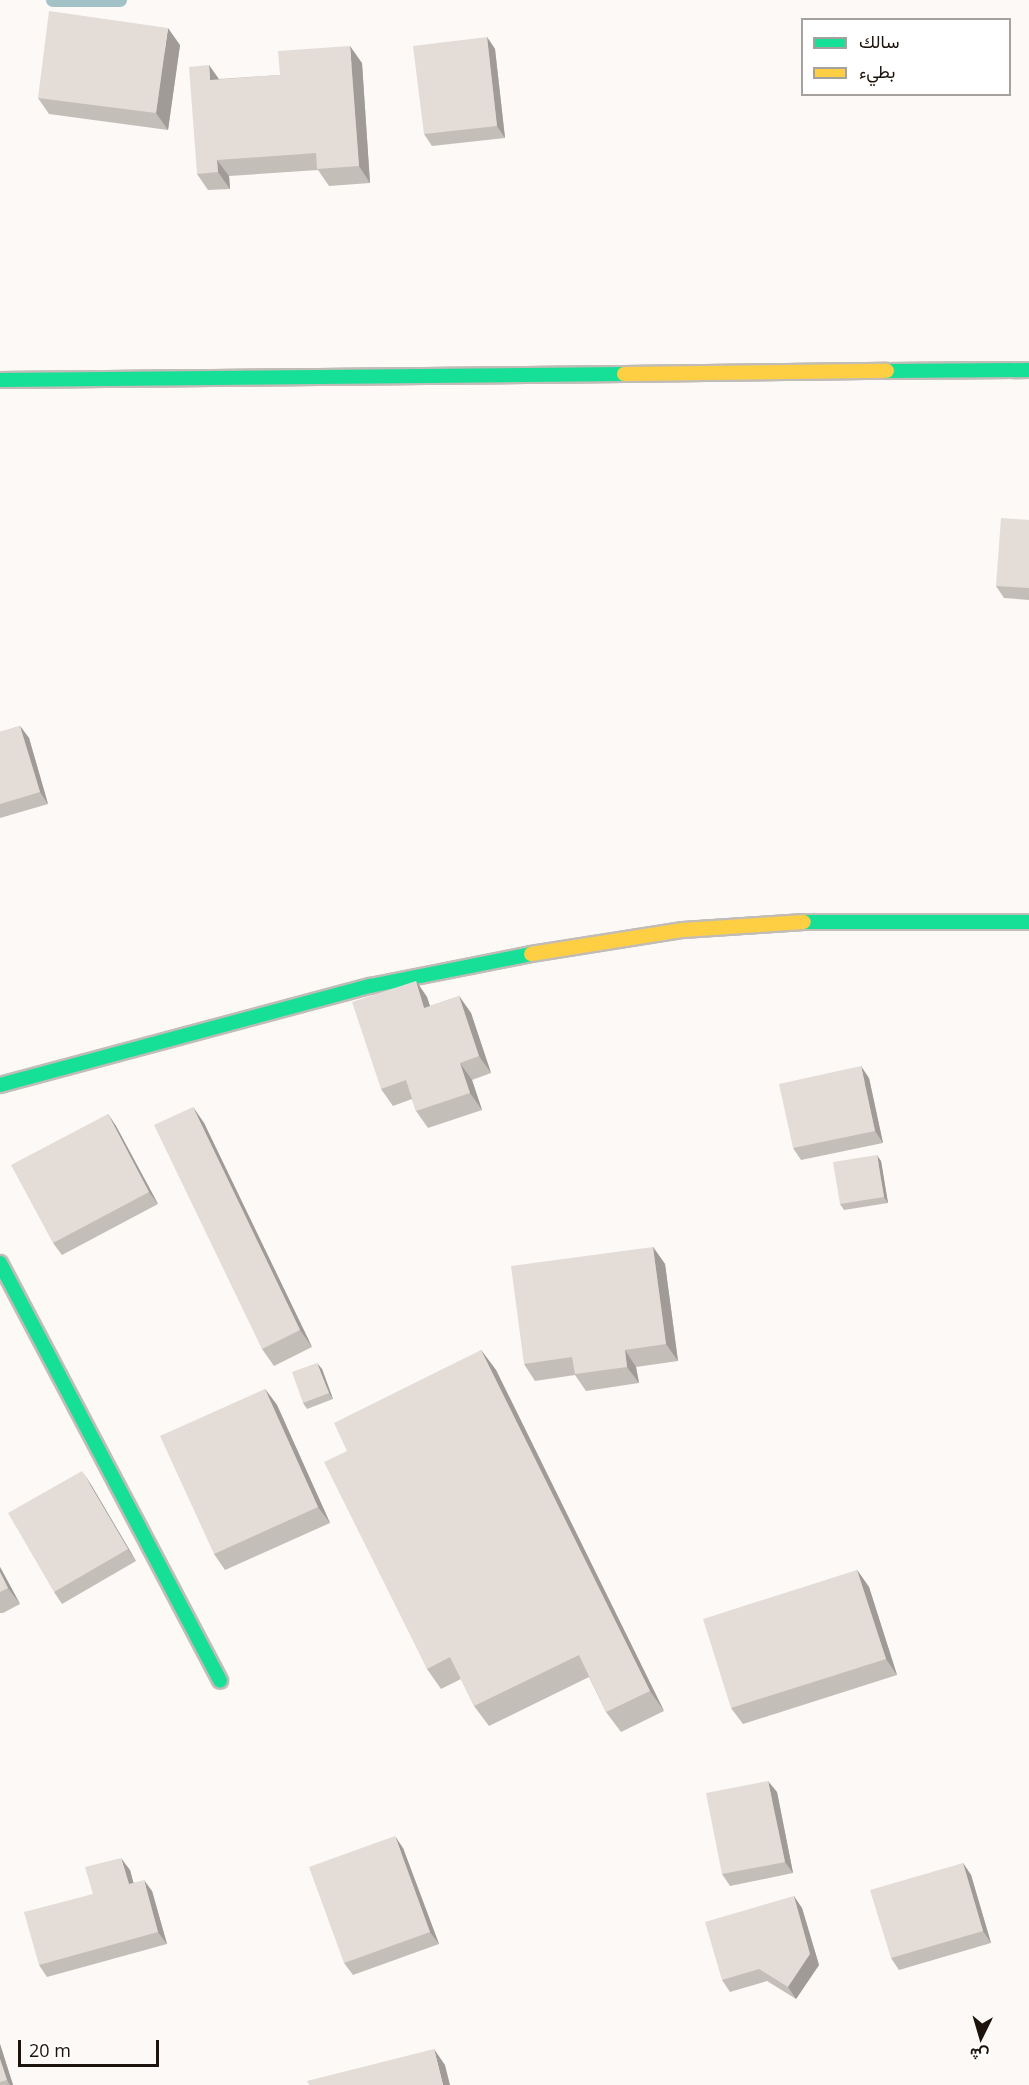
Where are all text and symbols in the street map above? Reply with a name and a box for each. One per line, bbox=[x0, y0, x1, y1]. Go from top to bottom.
legend bbox=[801, 18, 1011, 96]
text: سالك bbox=[859, 29, 899, 53]
text: بطيء bbox=[859, 59, 895, 83]
north arrow bbox=[951, 2007, 1011, 2067]
scale bar bbox=[21, 2028, 162, 2066]
text: 20 m bbox=[29, 2038, 71, 2062]
text: ش bbox=[969, 2043, 990, 2067]

